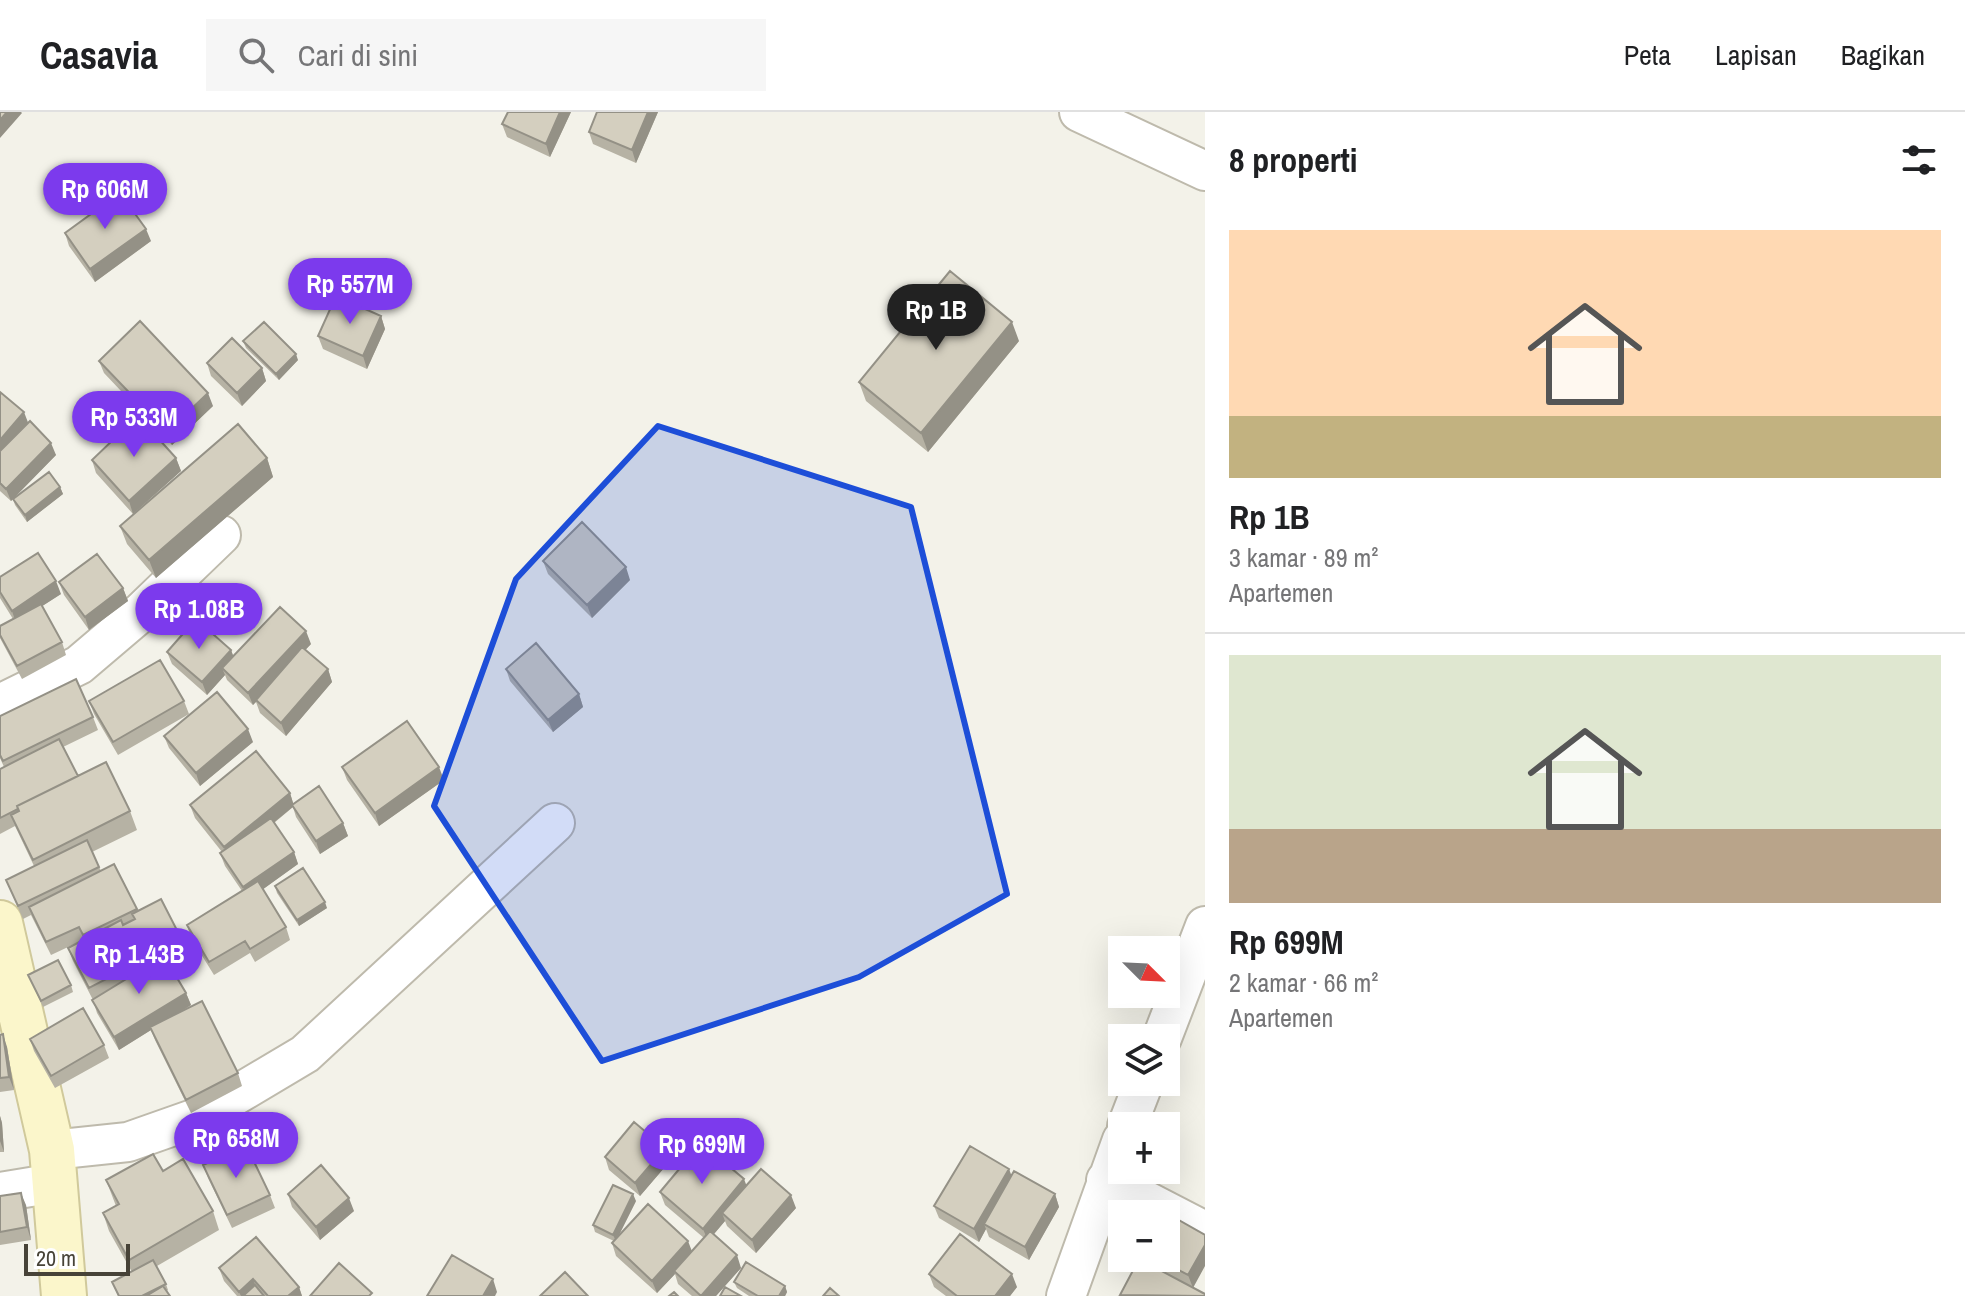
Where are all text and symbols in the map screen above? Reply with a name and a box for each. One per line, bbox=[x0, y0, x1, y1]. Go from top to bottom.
search box bbox=[206, 19, 766, 91]
text: Casavia bbox=[40, 30, 158, 81]
icon: search bbox=[234, 33, 278, 77]
text: Cari di sini bbox=[298, 35, 418, 75]
text: Peta bbox=[1624, 36, 1671, 74]
text: Lapisan bbox=[1715, 36, 1797, 74]
text: Bagikan bbox=[1841, 36, 1925, 74]
text: 8 properti bbox=[1229, 137, 1358, 183]
icon: filters bbox=[1897, 138, 1941, 182]
pin: Rp 606M bbox=[31, 163, 179, 231]
text: Rp 606M bbox=[61, 171, 149, 206]
pin: Rp 557M bbox=[276, 258, 424, 326]
text: Rp 557M bbox=[306, 266, 394, 301]
icon: home bbox=[1513, 282, 1657, 426]
pin: Rp 1B bbox=[880, 284, 992, 352]
text: Rp 1B bbox=[905, 292, 967, 327]
pin: Rp 533M bbox=[60, 391, 208, 459]
text: Rp 533M bbox=[90, 399, 178, 434]
text: Rp 1B bbox=[1229, 494, 1310, 540]
text: 3 kamar · 89 m² bbox=[1229, 540, 1378, 575]
text: Apartemen bbox=[1229, 575, 1333, 610]
pin: Rp 1.08B bbox=[116, 583, 282, 651]
text: Rp 1.08B bbox=[153, 591, 245, 626]
icon: home bbox=[1513, 707, 1657, 851]
text: Rp 699M bbox=[1229, 919, 1344, 965]
pin: Rp 1.43B bbox=[56, 928, 222, 996]
text: Rp 1.43B bbox=[93, 936, 185, 971]
north arrow bbox=[1108, 936, 1180, 1008]
map controls bbox=[1108, 936, 1180, 1272]
text: 2 kamar · 66 m² bbox=[1229, 965, 1378, 1000]
text: Apartemen bbox=[1229, 1000, 1333, 1035]
button: layers bbox=[1108, 1024, 1180, 1096]
pin: Rp 658M bbox=[162, 1112, 310, 1180]
button: + bbox=[1108, 1112, 1180, 1184]
pin: Rp 699M bbox=[628, 1118, 776, 1186]
text: Rp 658M bbox=[192, 1120, 280, 1155]
text: Rp 699M bbox=[658, 1126, 746, 1161]
button: − bbox=[1108, 1200, 1180, 1272]
scale bar bbox=[24, 1240, 130, 1276]
text: 20 m bbox=[36, 1243, 76, 1273]

